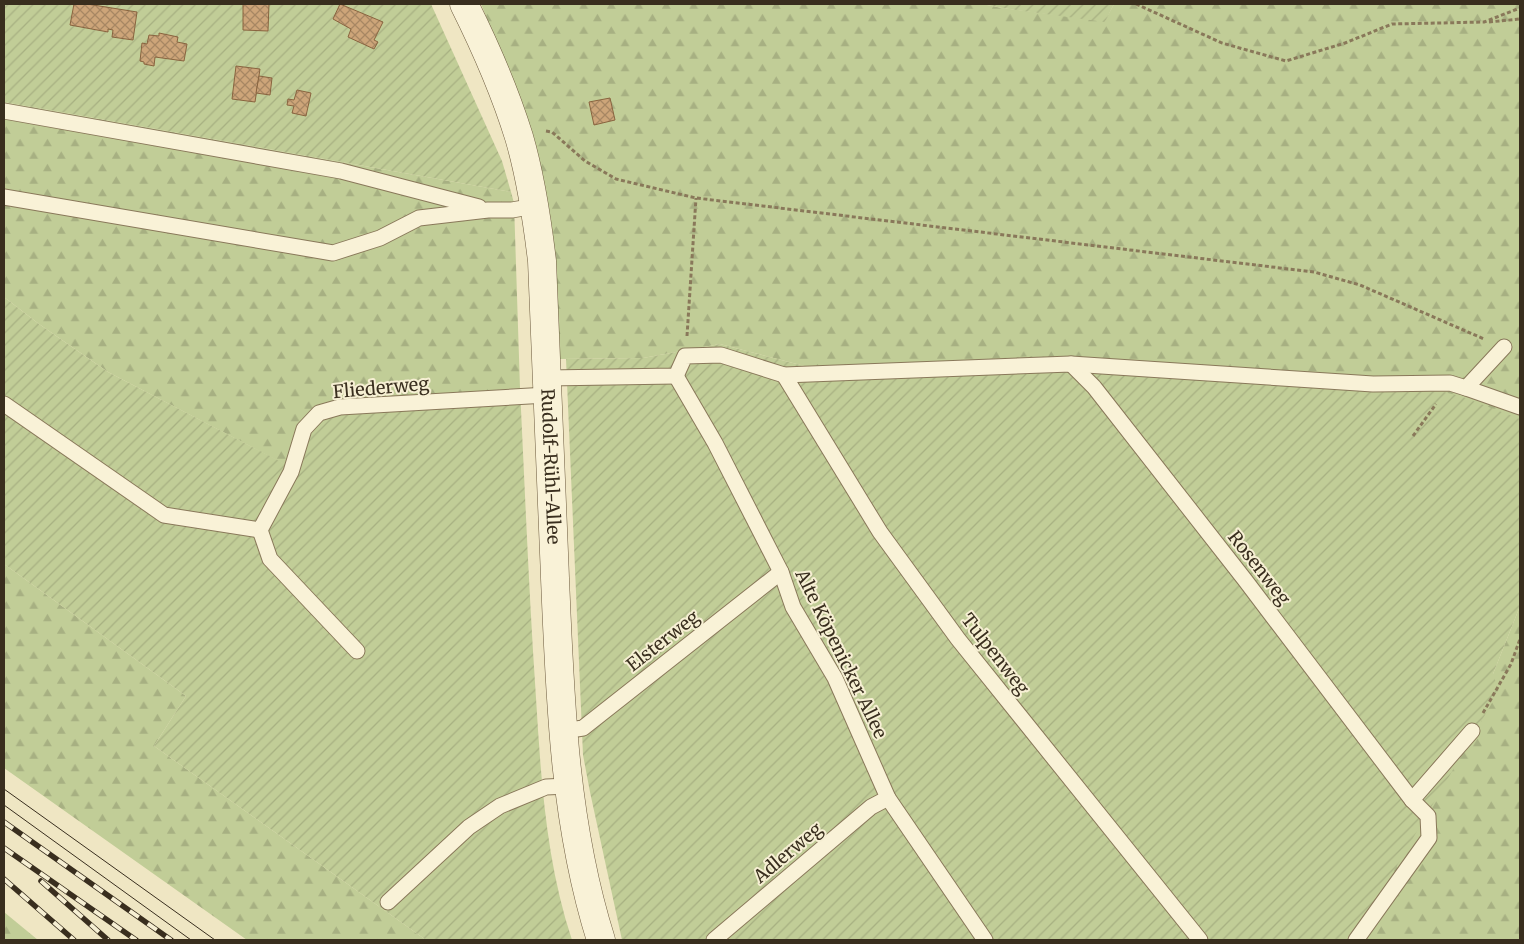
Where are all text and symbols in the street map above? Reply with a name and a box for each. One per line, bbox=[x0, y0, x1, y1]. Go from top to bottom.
street label: Fliederweg bbox=[332, 372, 430, 403]
street label: Rudolf-Rühl-Allee bbox=[536, 388, 566, 545]
street label: Rosenweg bbox=[1223, 526, 1296, 610]
street label: Alte Köpenicker Allee bbox=[790, 565, 892, 742]
street label: Elsterweg bbox=[622, 605, 704, 676]
street label: Tulpenweg bbox=[956, 608, 1034, 699]
street label: Adlerweg bbox=[748, 817, 827, 889]

